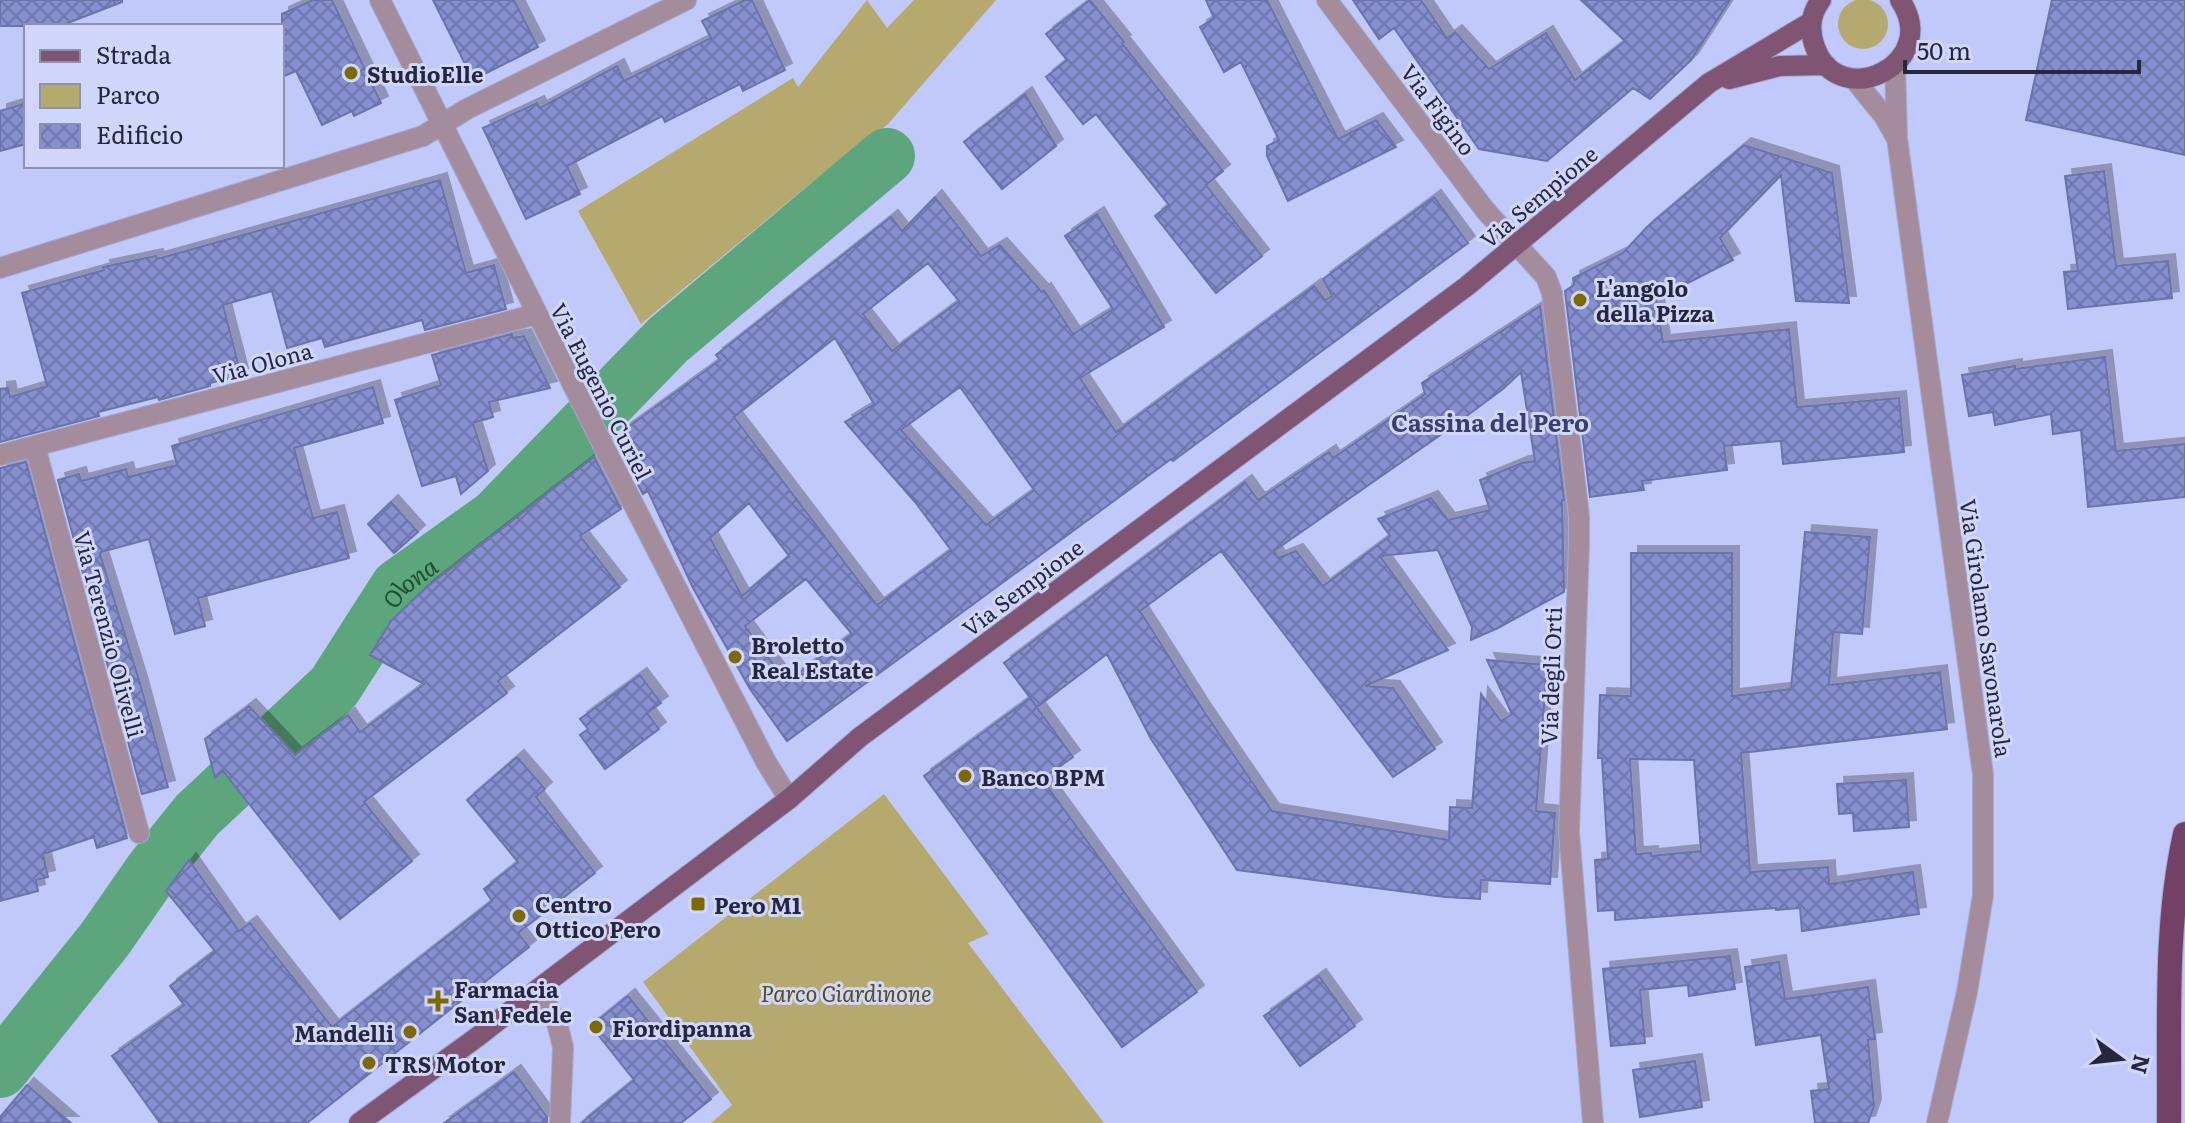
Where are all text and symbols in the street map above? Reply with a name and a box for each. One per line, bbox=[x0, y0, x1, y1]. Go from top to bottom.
legend bbox=[24, 24, 284, 168]
scale bar bbox=[1905, 24, 2139, 74]
text: 50 m bbox=[1917, 32, 1971, 67]
text: Strada bbox=[96, 36, 171, 71]
street label: Via Figino bbox=[1394, 56, 1484, 162]
place label: StudioElle bbox=[367, 57, 483, 90]
marker: StudioElle bbox=[342, 64, 360, 82]
text: Parco bbox=[96, 76, 160, 111]
text: Edificio bbox=[96, 116, 183, 151]
street label: Via Sempione bbox=[1472, 137, 1604, 255]
place label: L'angolo della Pizza bbox=[1596, 271, 1715, 329]
marker: L'angolo della Pizza bbox=[1571, 291, 1589, 309]
street label: Via Eugenio Curiel bbox=[543, 297, 661, 485]
street label: Via Olona bbox=[208, 333, 316, 391]
district label: Cassina del Pero bbox=[1391, 404, 1589, 439]
street label: Via Girolamo Savonarola bbox=[1953, 497, 2022, 760]
street label: Via Terenzio Olivelli bbox=[67, 527, 153, 741]
street label: Via Sempione bbox=[954, 530, 1090, 644]
water label: Olona bbox=[372, 547, 444, 614]
street label: Via degli Orti bbox=[1531, 606, 1569, 746]
place label: Broletto Real Estate bbox=[751, 628, 873, 686]
marker: Broletto Real Estate bbox=[726, 648, 744, 666]
place label: Banco BPM bbox=[981, 760, 1105, 793]
marker: Banco BPM bbox=[956, 767, 974, 785]
place label: Centro Ottico Pero bbox=[535, 887, 661, 945]
place label: Pero M1 bbox=[714, 888, 801, 921]
marker: Pero M1 bbox=[689, 895, 707, 913]
marker: Centro Ottico Pero bbox=[510, 907, 528, 925]
place label: Farmacia San Fedele bbox=[454, 972, 572, 1030]
park label: Parco Giardinone bbox=[760, 976, 932, 1009]
marker: Farmacia San Fedele bbox=[429, 992, 447, 1010]
place label: Fiordipanna bbox=[612, 1011, 752, 1044]
place label: Mandelli bbox=[294, 1016, 394, 1049]
marker: Fiordipanna bbox=[587, 1018, 605, 1036]
north arrow bbox=[2081, 1019, 2161, 1099]
marker: Mandelli bbox=[401, 1023, 419, 1041]
place label: TRS Motor bbox=[385, 1047, 506, 1080]
text: N bbox=[2123, 1051, 2160, 1078]
marker: TRS Motor bbox=[360, 1054, 378, 1072]

